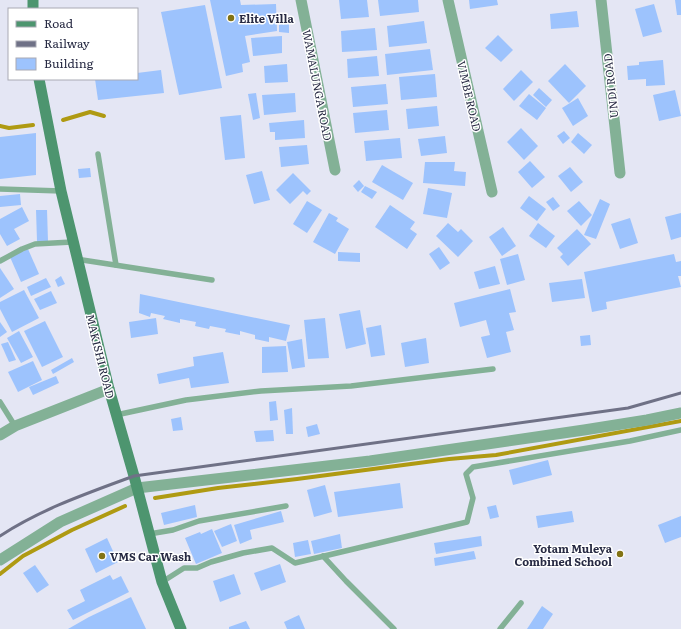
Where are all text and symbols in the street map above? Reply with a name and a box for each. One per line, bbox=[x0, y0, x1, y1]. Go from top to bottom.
legend bbox=[8, 8, 138, 80]
place label: Elite Villa bbox=[239, 10, 294, 26]
marker: Elite Villa bbox=[226, 13, 236, 23]
text: Road bbox=[44, 14, 74, 32]
street label: WAMALUNGA ROAD bbox=[299, 28, 337, 142]
text: Railway bbox=[44, 34, 90, 52]
street label: UNDI ROAD bbox=[599, 53, 621, 119]
text: Building bbox=[44, 54, 94, 72]
street label: VIMBE ROAD bbox=[454, 59, 486, 133]
street label: MAKISHI ROAD bbox=[83, 312, 119, 400]
place label: Yotam Muleya Combined School bbox=[515, 540, 613, 569]
place label: VMS Car Wash bbox=[110, 548, 192, 564]
marker: Yotam Muleya Combined School bbox=[615, 549, 625, 559]
marker: VMS Car Wash bbox=[97, 551, 107, 561]

